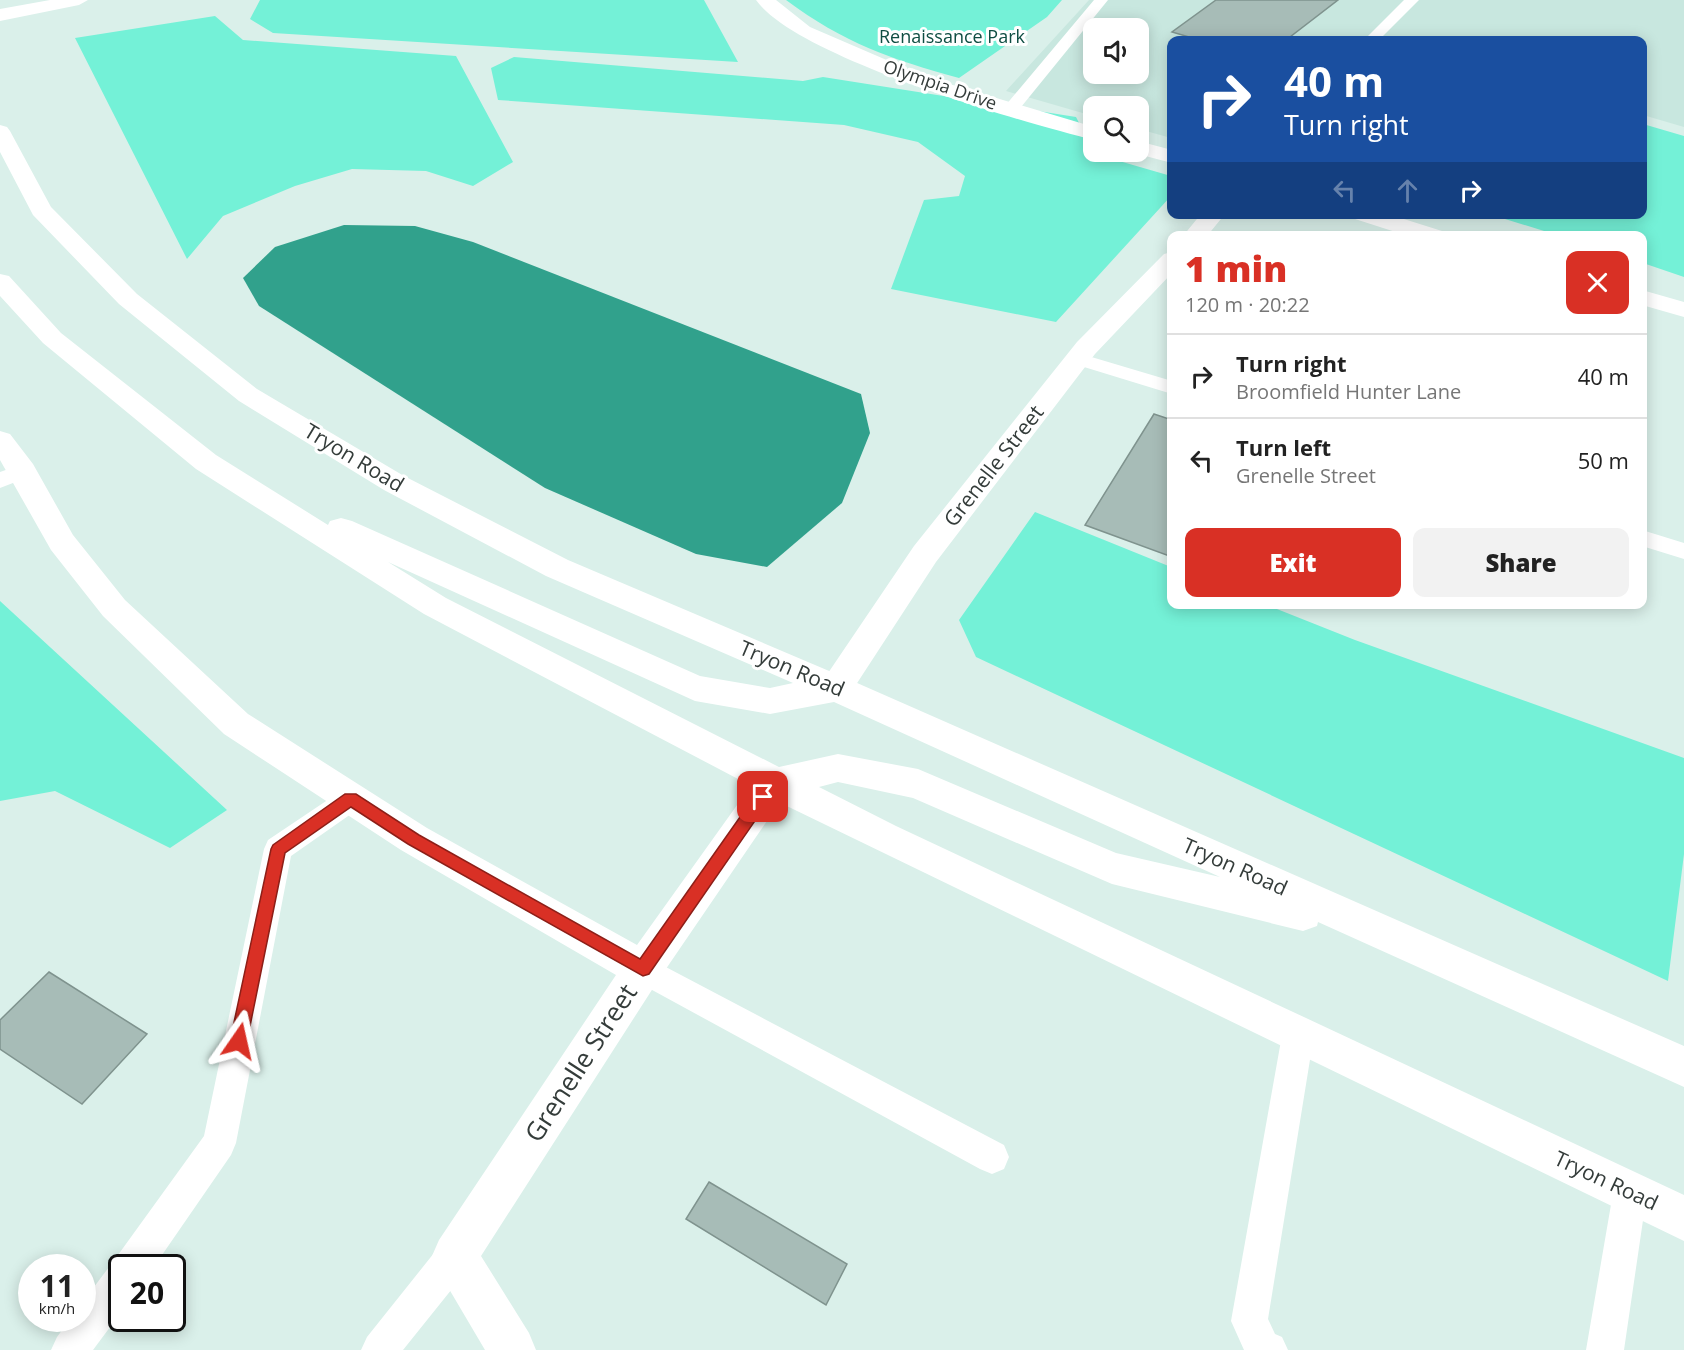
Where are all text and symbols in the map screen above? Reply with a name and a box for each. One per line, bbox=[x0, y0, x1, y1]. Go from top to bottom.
map controls bbox=[1083, 18, 1149, 162]
button: sound bbox=[1083, 18, 1149, 84]
park label: Renaissance Park bbox=[879, 24, 1026, 48]
text: 40 m bbox=[1284, 52, 1384, 109]
street label: Olympia Drive bbox=[880, 53, 1000, 115]
icon: right bbox=[1185, 60, 1263, 138]
button: search bbox=[1083, 96, 1149, 162]
text: Turn right bbox=[1284, 106, 1409, 143]
icon: left bbox=[1328, 174, 1361, 207]
icon: ahead bbox=[1391, 174, 1424, 207]
icon: right bbox=[1454, 174, 1487, 207]
text: 1 min bbox=[1185, 244, 1287, 293]
button: close bbox=[1566, 251, 1629, 314]
text: 120 m · 20:22 bbox=[1185, 291, 1310, 318]
text: Turn right bbox=[1236, 348, 1347, 378]
icon: right bbox=[1185, 360, 1218, 393]
text: 40 m bbox=[1578, 361, 1629, 391]
text: Broomfield Hunter Lane bbox=[1236, 378, 1461, 405]
street label: Grenelle Street bbox=[937, 399, 1049, 532]
street label: Tryon Road bbox=[299, 416, 410, 498]
text: Turn left bbox=[1236, 432, 1331, 462]
icon: left bbox=[1185, 444, 1218, 477]
text: 50 m bbox=[1578, 445, 1629, 475]
text: Grenelle Street bbox=[1236, 462, 1376, 489]
button: Exit bbox=[1185, 528, 1401, 597]
button: Share bbox=[1413, 528, 1629, 597]
street label: Tryon Road bbox=[735, 633, 849, 703]
pin bbox=[737, 771, 788, 822]
icon: arrive bbox=[746, 780, 779, 813]
street label: Tryon Road bbox=[1179, 831, 1292, 902]
street label: Grenelle Street bbox=[516, 976, 645, 1148]
position arrow bbox=[207, 1009, 271, 1073]
street label: Tryon Road bbox=[1550, 1144, 1663, 1216]
speed limit sign: 20 bbox=[108, 1254, 186, 1332]
text: 11 bbox=[40, 1265, 74, 1306]
text: km/h bbox=[39, 1298, 75, 1318]

